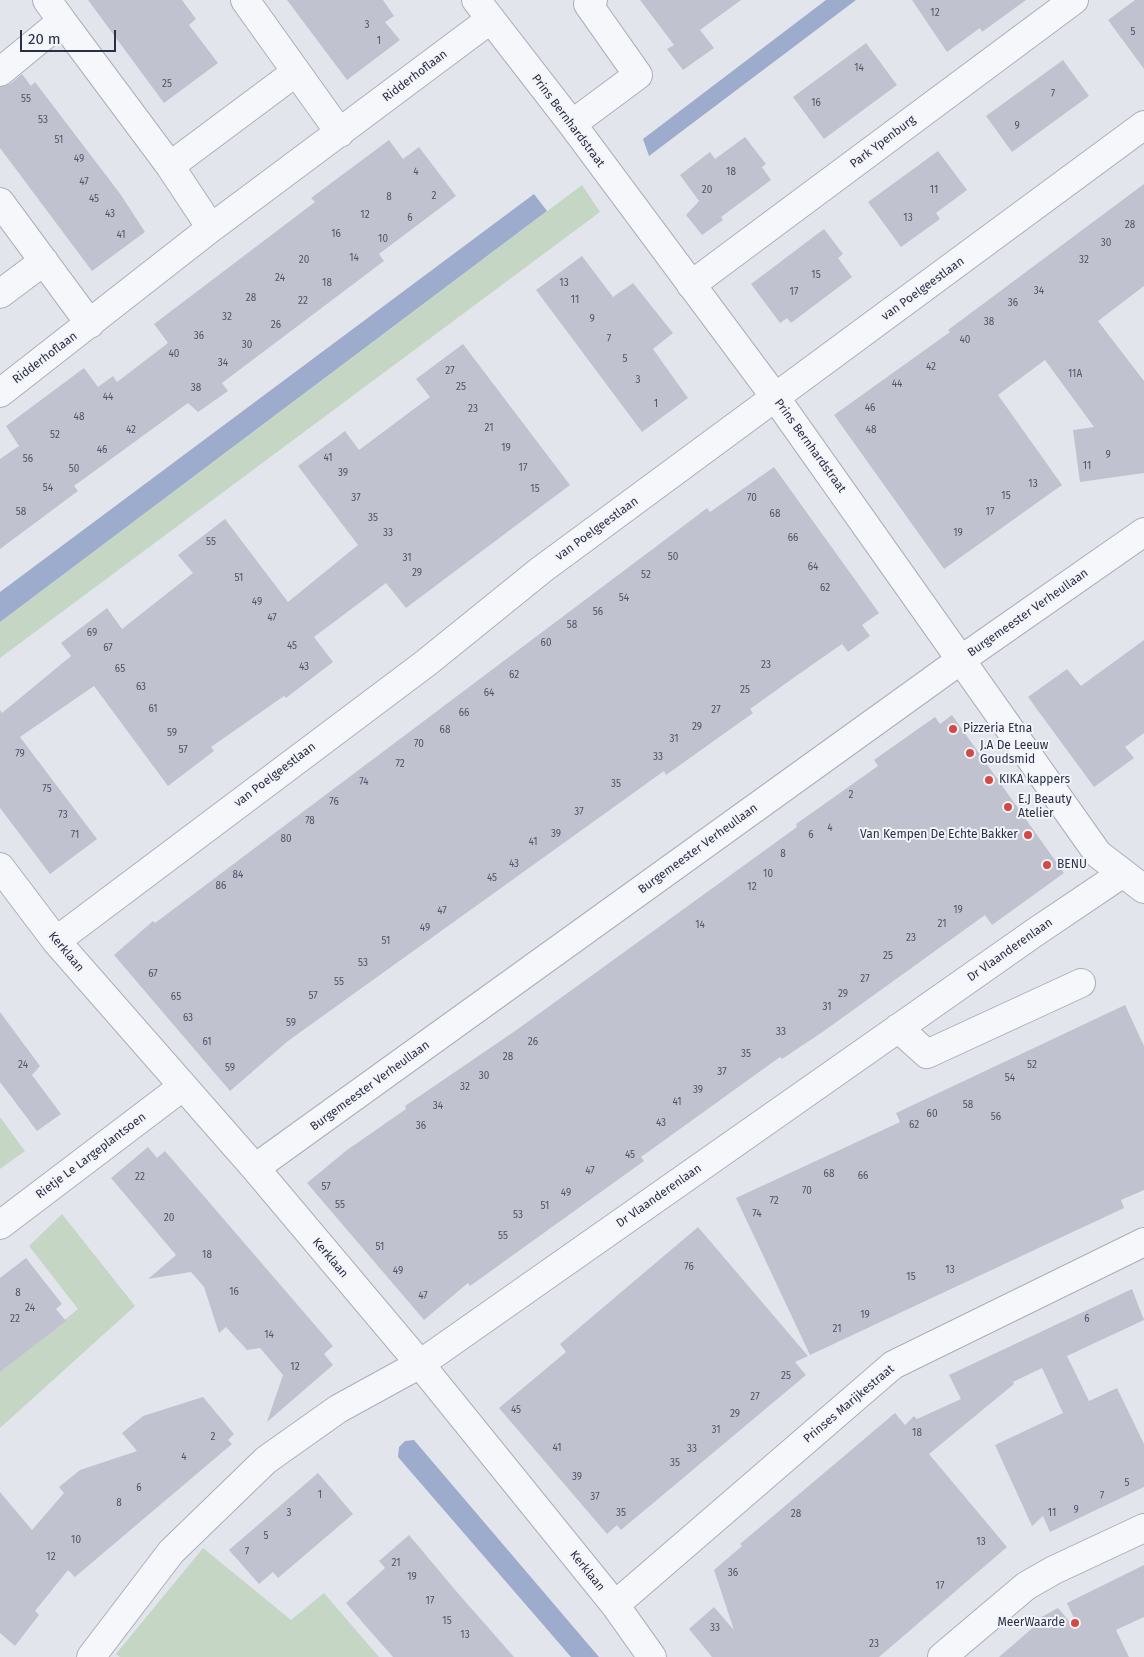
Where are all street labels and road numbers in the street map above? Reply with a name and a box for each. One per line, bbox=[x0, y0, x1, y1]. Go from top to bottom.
street label: Ridderhoflaan bbox=[380, 47, 450, 105]
street label: Prins Bernhardstraat bbox=[528, 72, 608, 170]
street label: Park Ypenburg bbox=[847, 113, 919, 171]
street label: van Poelgeestlaan bbox=[879, 254, 967, 324]
street label: Ridderhoflaan bbox=[10, 329, 80, 387]
street label: Prins Bernhardstraat bbox=[771, 396, 849, 496]
street label: van Poelgeestlaan bbox=[553, 494, 641, 564]
street label: Burgemeester Verheullaan bbox=[965, 566, 1091, 660]
street label: van Poelgeestlaan bbox=[231, 740, 319, 810]
street label: Burgemeester Verheullaan bbox=[636, 801, 760, 897]
street label: Dr Vlaanderenlaan bbox=[965, 915, 1055, 985]
street label: Kerklaan bbox=[45, 929, 87, 975]
street label: Burgemeester Verheullaan bbox=[308, 1038, 432, 1134]
street label: Rietje Le Largeplantsoen bbox=[33, 1110, 149, 1202]
street label: Dr Vlaanderenlaan bbox=[614, 1161, 704, 1231]
street label: Kerklaan bbox=[309, 1235, 351, 1281]
street label: Prinses Marijkestraat bbox=[801, 1362, 897, 1446]
street label: Kerklaan bbox=[566, 1548, 608, 1594]

